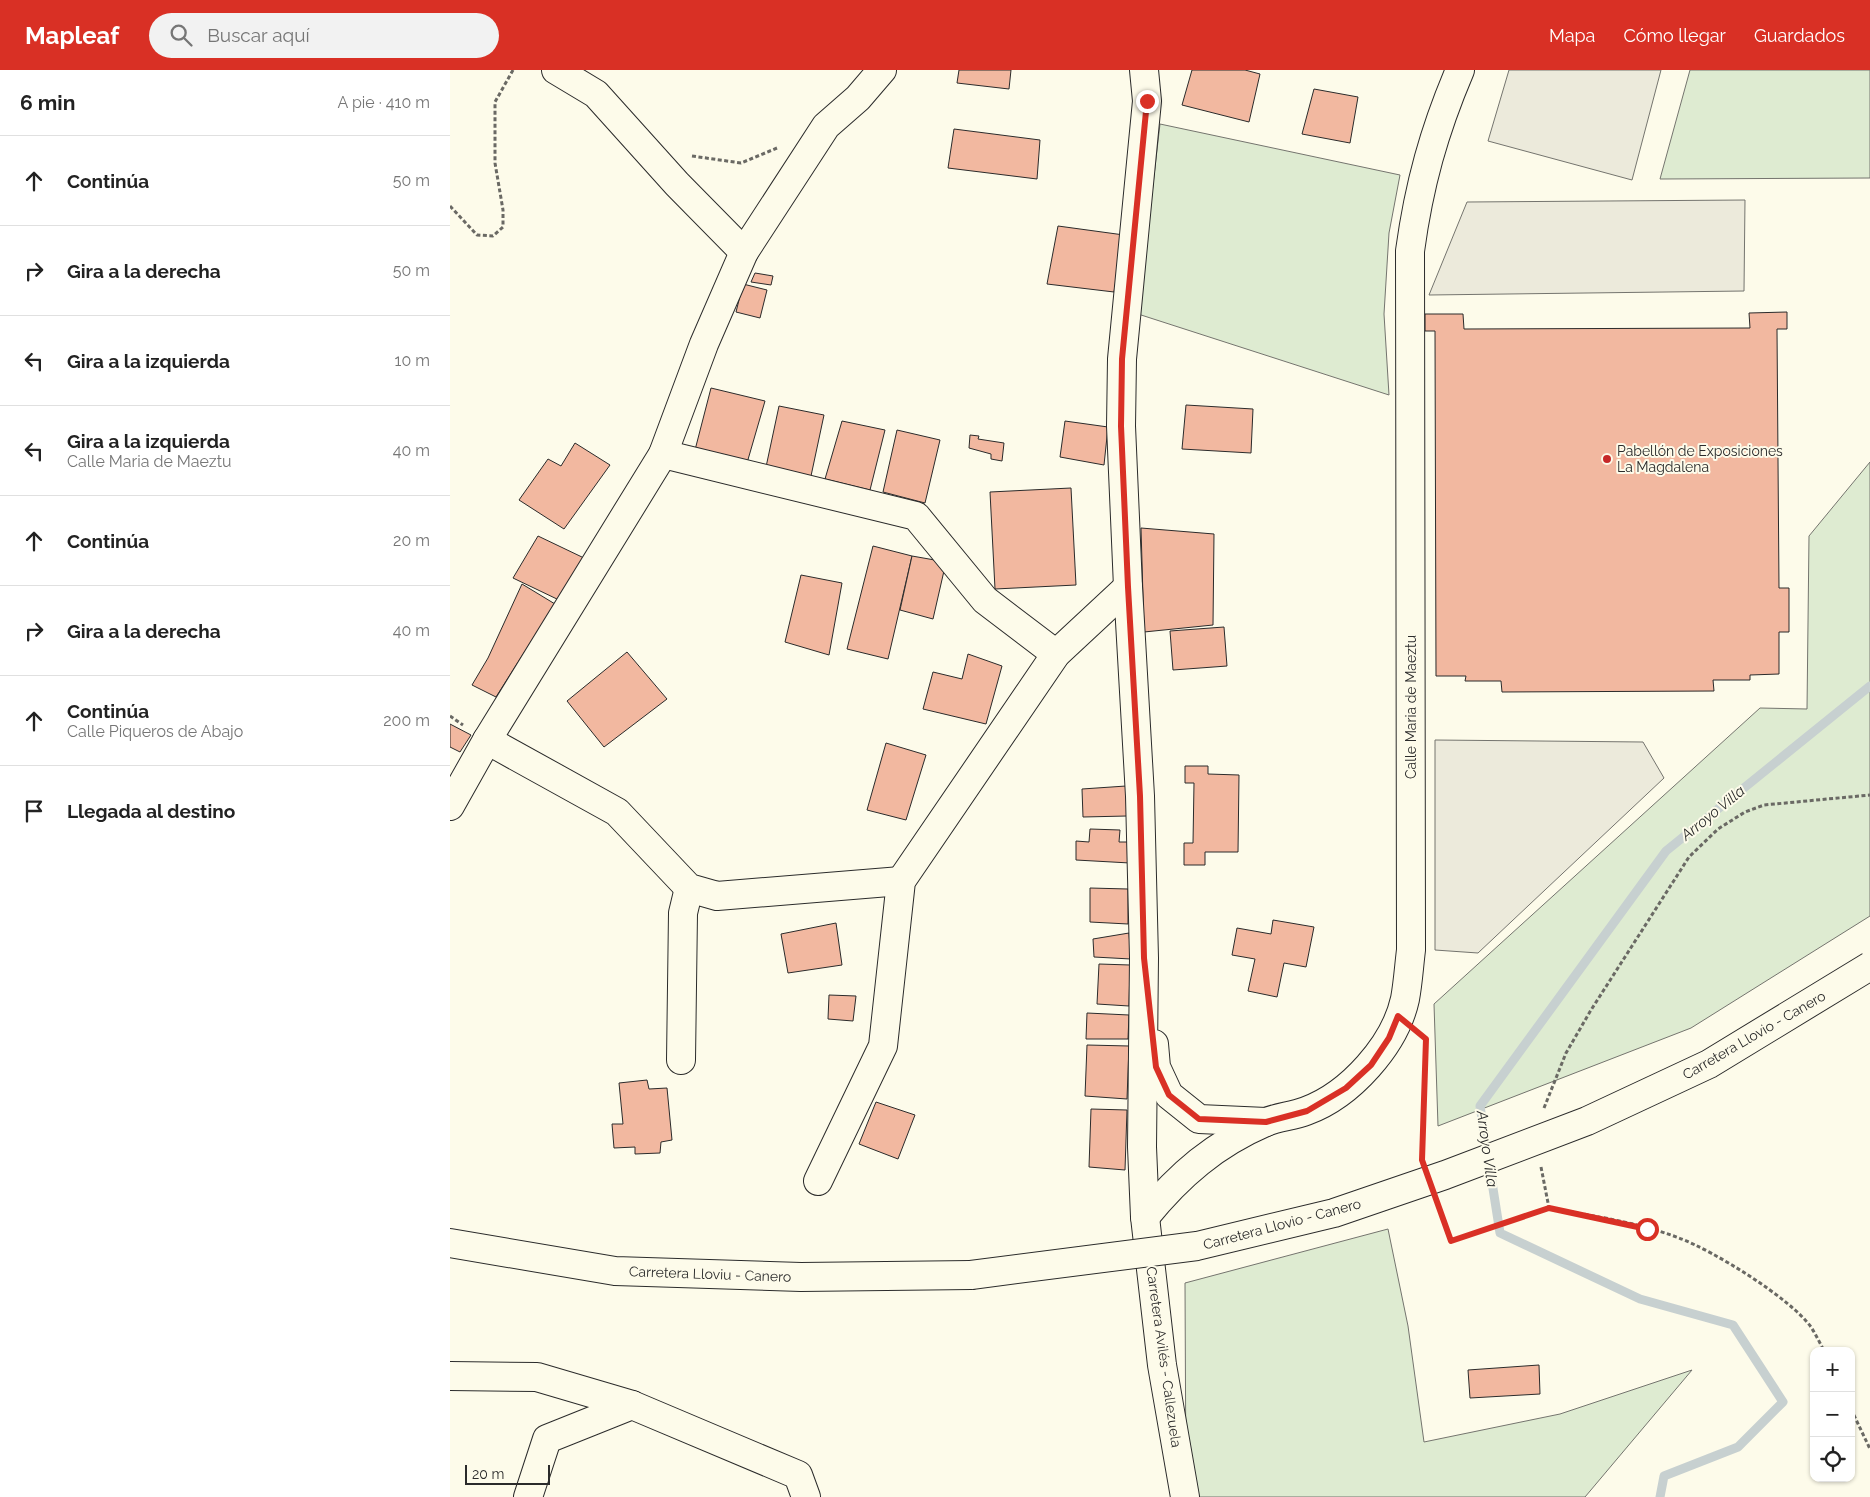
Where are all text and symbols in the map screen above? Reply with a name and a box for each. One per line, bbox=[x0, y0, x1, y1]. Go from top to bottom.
search box bbox=[149, 13, 499, 58]
text: Mapleaf bbox=[25, 21, 119, 50]
icon: search bbox=[167, 21, 195, 49]
text: Buscar aquí bbox=[207, 24, 310, 46]
text: Mapa bbox=[1549, 25, 1595, 46]
text: Cómo llegar bbox=[1623, 25, 1726, 46]
text: Guardados bbox=[1754, 25, 1845, 46]
text: 6 min bbox=[20, 90, 75, 115]
route end bbox=[1136, 90, 1159, 113]
text: A pie · 410 m bbox=[338, 93, 430, 112]
icon: ahead bbox=[20, 167, 48, 195]
text: Continúa bbox=[67, 170, 149, 192]
text: 50 m bbox=[393, 171, 430, 190]
icon: right bbox=[20, 257, 48, 285]
text: Gira a la derecha bbox=[67, 260, 221, 282]
text: 50 m bbox=[393, 261, 430, 280]
icon: left bbox=[20, 347, 48, 375]
text: Gira a la izquierda bbox=[67, 350, 230, 372]
text: 10 m bbox=[395, 351, 430, 370]
text: Gira a la izquierda bbox=[67, 430, 230, 452]
icon: left bbox=[20, 437, 48, 465]
text: 40 m bbox=[393, 441, 430, 460]
place label: Pabellón de Exposiciones La Magdalena bbox=[1617, 443, 1783, 475]
text: Calle Maria de Maeztu bbox=[67, 452, 232, 471]
marker: Pabellón de Exposiciones La Magdalena bbox=[1601, 453, 1613, 465]
icon: ahead bbox=[20, 527, 48, 555]
text: Continúa bbox=[67, 530, 149, 552]
text: 20 m bbox=[393, 531, 430, 550]
icon: right bbox=[20, 617, 48, 645]
text: Gira a la derecha bbox=[67, 620, 221, 642]
text: 40 m bbox=[393, 621, 430, 640]
street label: Calle Maria de Maeztu bbox=[1403, 635, 1419, 779]
text: Continúa bbox=[67, 700, 149, 722]
icon: ahead bbox=[20, 707, 48, 735]
text: 200 m bbox=[383, 711, 430, 730]
text: Calle Piqueros de Abajo bbox=[67, 722, 243, 741]
water label: Arroyo Villa bbox=[1677, 782, 1749, 845]
icon: arrive bbox=[20, 797, 48, 825]
text: Llegada al destino bbox=[67, 800, 235, 822]
street label: Carretera Llovio - Canero bbox=[1680, 987, 1828, 1083]
water label: Arroyo Villa bbox=[1473, 1109, 1501, 1188]
street label: Carretera Llovio - Canero bbox=[1201, 1195, 1363, 1253]
route start bbox=[1636, 1218, 1659, 1241]
street label: Carretera Lloviu - Canero bbox=[629, 1263, 791, 1285]
street label: Carretera Avilés - Callezuela bbox=[1143, 1265, 1185, 1449]
map controls bbox=[1810, 1347, 1855, 1482]
button: + bbox=[1810, 1347, 1855, 1392]
button: − bbox=[1810, 1392, 1855, 1437]
button: locate bbox=[1810, 1437, 1855, 1482]
scale bar bbox=[465, 1462, 550, 1485]
text: 20 m bbox=[472, 1466, 504, 1482]

